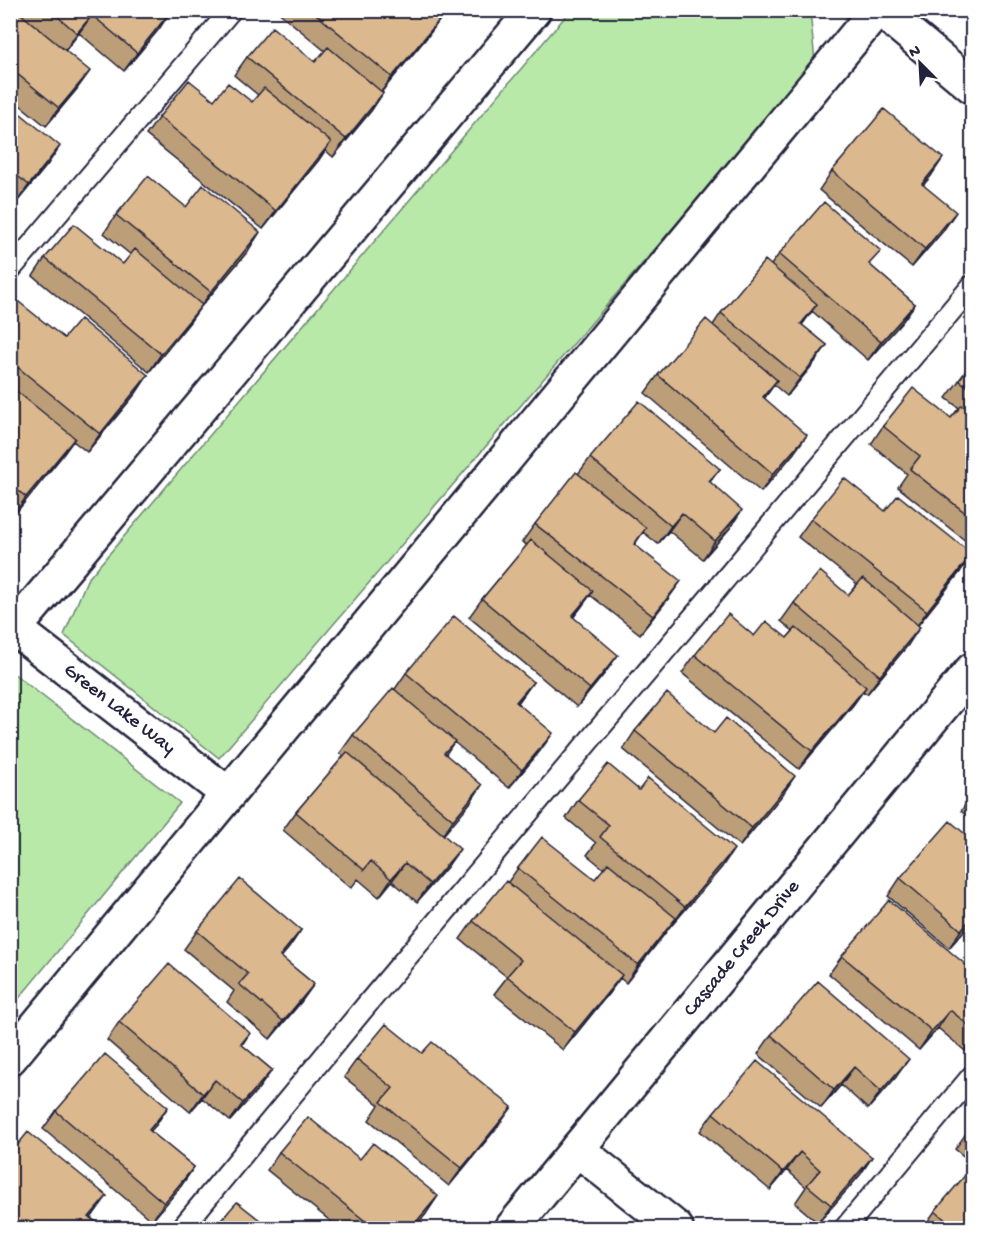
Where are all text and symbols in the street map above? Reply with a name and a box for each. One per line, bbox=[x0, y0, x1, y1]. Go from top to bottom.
north arrow bbox=[890, 33, 950, 93]
text: N bbox=[907, 41, 924, 63]
street label: Green Lake Way bbox=[59, 659, 180, 760]
street label: Cascade Creek Drive bbox=[679, 875, 806, 1022]

